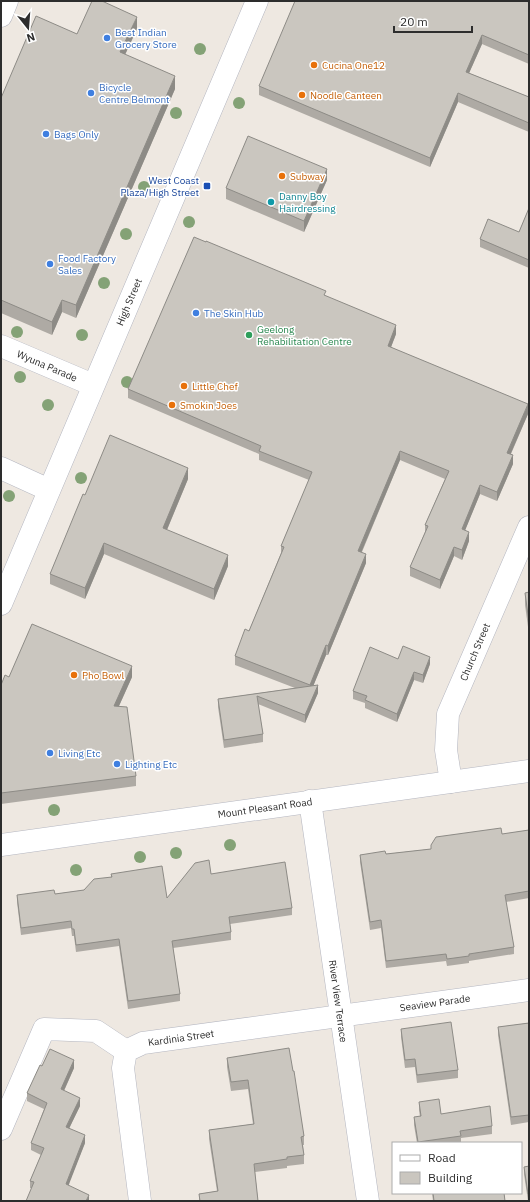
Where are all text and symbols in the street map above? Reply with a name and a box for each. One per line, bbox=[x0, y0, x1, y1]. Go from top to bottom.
north arrow bbox=[8, 8, 48, 48]
scale bar bbox=[394, 8, 472, 34]
text: 20 m bbox=[400, 14, 428, 29]
place label: Best Indian Grocery Store bbox=[115, 26, 177, 51]
text: N bbox=[25, 30, 37, 45]
marker: Best Indian Grocery Store bbox=[102, 33, 112, 43]
place label: Cucina One12 bbox=[322, 59, 385, 72]
marker: Cucina One12 bbox=[309, 60, 319, 70]
place label: Bicycle Centre Belmont bbox=[99, 81, 170, 106]
marker: Bicycle Centre Belmont bbox=[86, 88, 96, 98]
place label: Noodle Canteen bbox=[310, 89, 382, 102]
marker: Noodle Canteen bbox=[297, 90, 307, 100]
place label: Bags Only bbox=[54, 128, 99, 141]
marker: Bags Only bbox=[41, 129, 51, 139]
place label: Subway bbox=[290, 170, 325, 183]
marker: Subway bbox=[277, 171, 287, 181]
place label: West Coast Plaza/High Street bbox=[121, 174, 199, 199]
marker: West Coast Plaza/High Street bbox=[202, 181, 212, 191]
place label: Danny Boy Hairdressing bbox=[279, 190, 336, 215]
marker: Danny Boy Hairdressing bbox=[266, 197, 276, 207]
place label: Food Factory Sales bbox=[58, 252, 116, 277]
marker: Food Factory Sales bbox=[45, 259, 55, 269]
street label: High Street bbox=[113, 276, 145, 328]
place label: The Skin Hub bbox=[204, 307, 264, 320]
marker: The Skin Hub bbox=[191, 308, 201, 318]
place label: Geelong Rehabilitation Centre bbox=[257, 323, 352, 348]
marker: Geelong Rehabilitation Centre bbox=[244, 330, 254, 340]
street label: Wyuna Parade bbox=[15, 347, 80, 385]
place label: Little Chef bbox=[192, 380, 238, 393]
marker: Little Chef bbox=[179, 381, 189, 391]
place label: Smokin Joes bbox=[180, 399, 237, 412]
marker: Smokin Joes bbox=[167, 400, 177, 410]
street label: Church Street bbox=[457, 621, 493, 683]
place label: Pho Bowl bbox=[82, 669, 124, 682]
marker: Pho Bowl bbox=[69, 670, 79, 680]
place label: Living Etc bbox=[58, 747, 101, 760]
marker: Living Etc bbox=[45, 748, 55, 758]
place label: Lighting Etc bbox=[125, 758, 177, 771]
marker: Lighting Etc bbox=[112, 759, 122, 769]
street label: Mount Pleasant Road bbox=[217, 795, 313, 821]
street label: River View Terrace bbox=[326, 959, 350, 1043]
street label: Seaview Parade bbox=[399, 992, 472, 1014]
street label: Kardinia Street bbox=[147, 1027, 215, 1049]
legend bbox=[392, 1142, 522, 1194]
text: Road bbox=[428, 1150, 456, 1165]
text: Building bbox=[428, 1170, 473, 1185]

